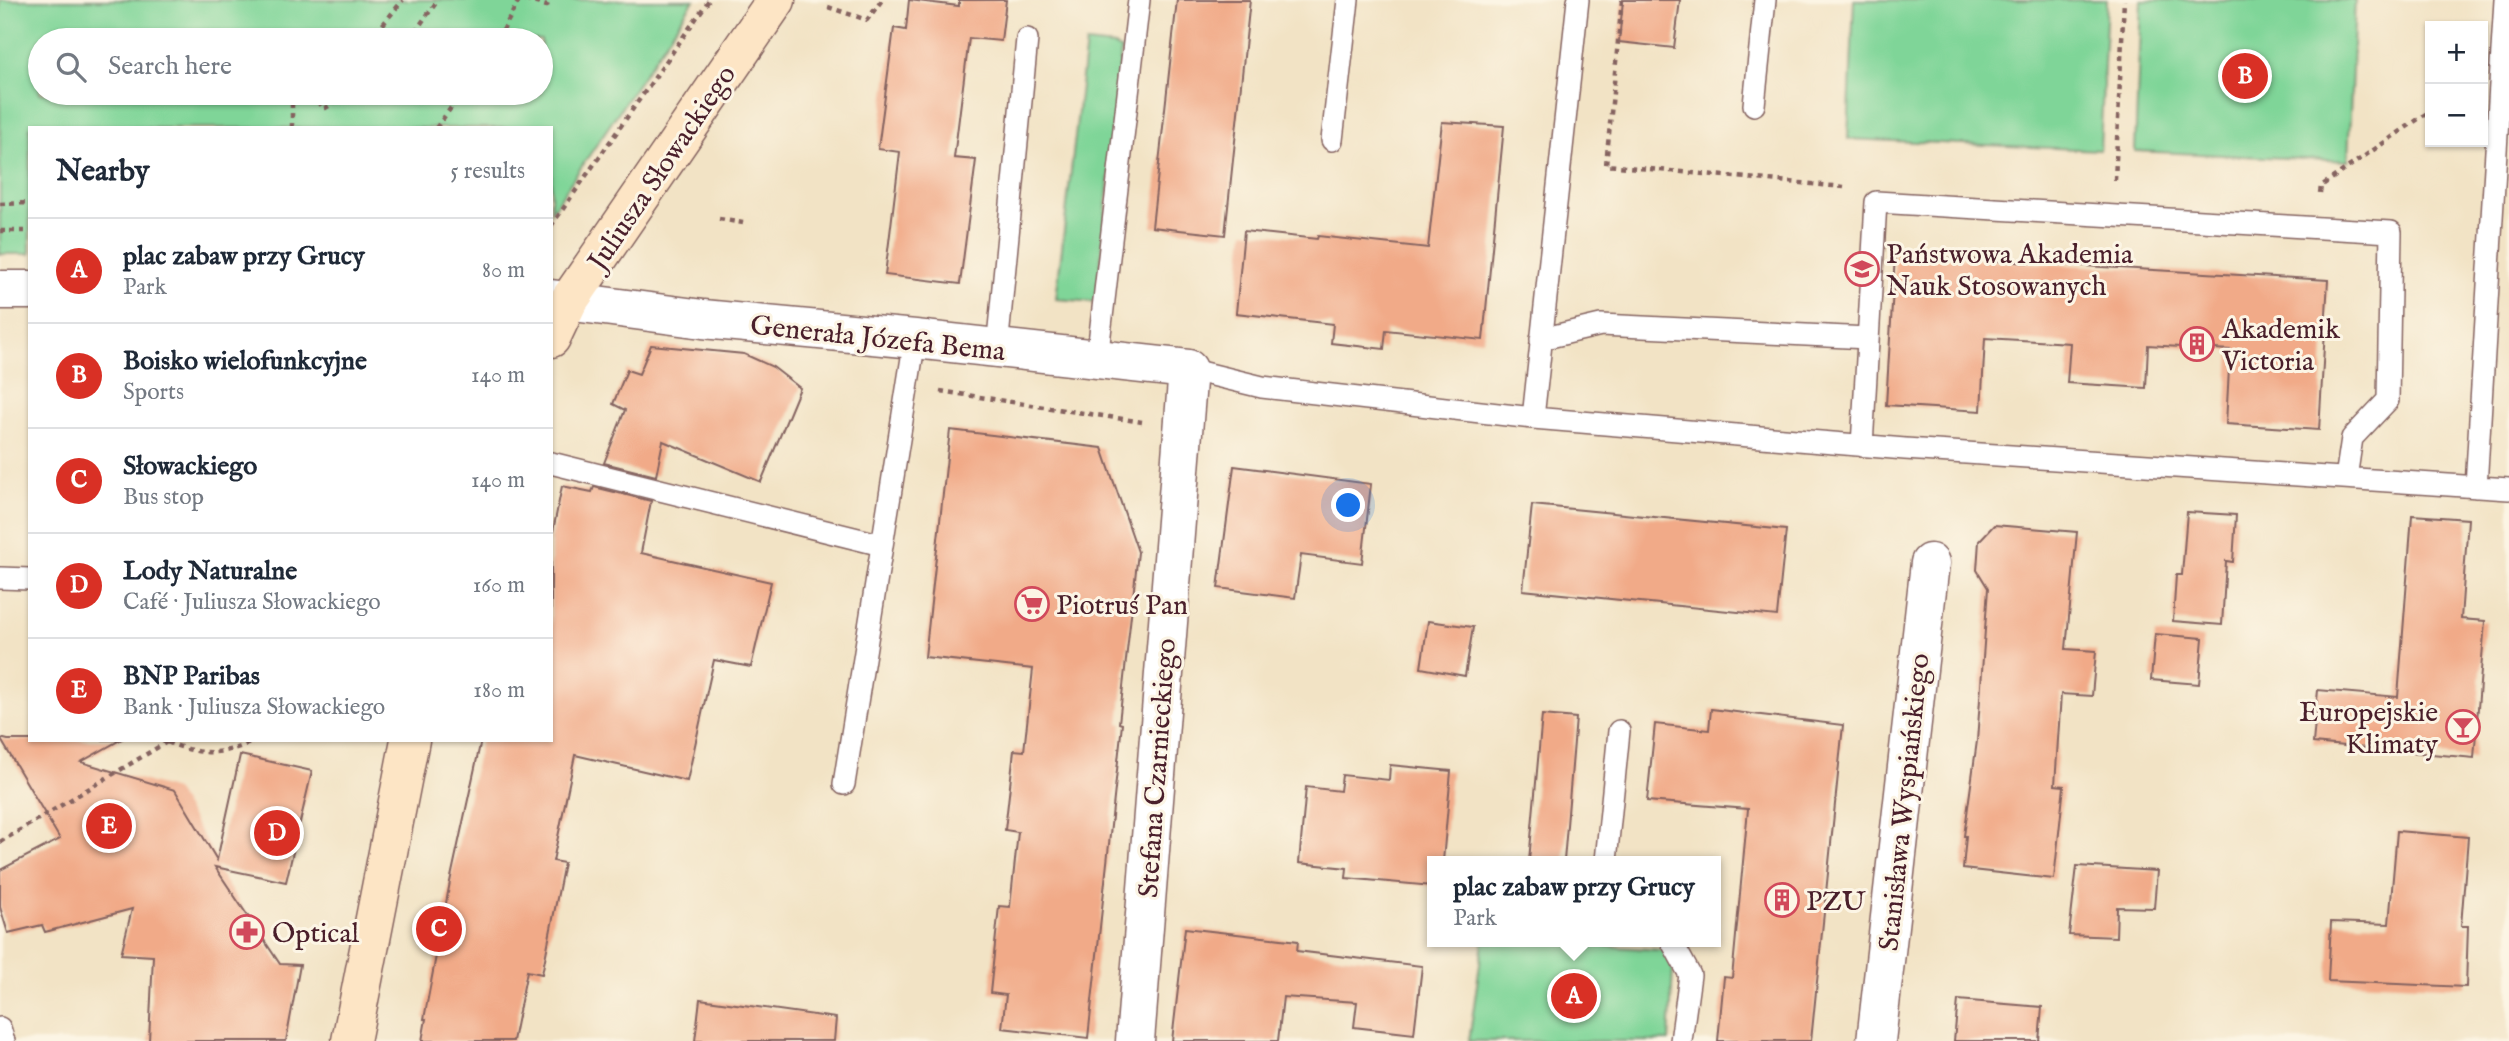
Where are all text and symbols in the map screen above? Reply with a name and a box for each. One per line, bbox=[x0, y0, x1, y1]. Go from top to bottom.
map controls bbox=[2425, 21, 2488, 147]
button: + bbox=[2425, 21, 2488, 84]
search box bbox=[28, 28, 553, 105]
icon: search bbox=[52, 48, 90, 86]
text: Search here bbox=[108, 50, 232, 83]
pin: B bbox=[2222, 50, 2268, 102]
street label: Juliusza Słowackiego bbox=[580, 59, 745, 280]
button: − bbox=[2425, 84, 2488, 147]
text: Nearby bbox=[56, 153, 149, 191]
text: 5 results bbox=[450, 157, 525, 186]
place label: Państwowa Akademia Nauk Stosowanych bbox=[1886, 238, 2134, 305]
text: plac zabaw przy Grucy bbox=[123, 240, 365, 273]
school or university icon: Państwowa Akademia Nauk Stosowanych bbox=[1843, 250, 1881, 288]
text: A bbox=[71, 256, 87, 285]
text: 80 m bbox=[482, 256, 525, 285]
text: Park bbox=[123, 273, 167, 302]
street label: Generała Józefa Bema bbox=[749, 309, 1008, 370]
place label: Akademik Victoria bbox=[2221, 313, 2341, 380]
building icon: Akademik Victoria bbox=[2178, 325, 2216, 363]
text: Boisko wielofunkcyjne bbox=[123, 345, 367, 378]
text: B bbox=[71, 361, 87, 390]
text: 140 m bbox=[471, 361, 525, 390]
text: Sports bbox=[123, 378, 184, 407]
text: Słowackiego bbox=[123, 450, 257, 483]
text: C bbox=[71, 466, 87, 495]
text: 140 m bbox=[471, 466, 525, 495]
text: Bus stop bbox=[123, 483, 204, 512]
your location bbox=[1331, 488, 1365, 522]
text: Lody Naturalne bbox=[123, 555, 297, 588]
text: D bbox=[70, 571, 88, 600]
text: 160 m bbox=[473, 571, 525, 600]
supermarket icon: Piotruś Pan bbox=[1013, 585, 1051, 623]
text: Café · Juliusza Słowackiego bbox=[123, 588, 381, 617]
place label: Piotruś Pan bbox=[1056, 589, 1188, 624]
street label: Stefana Czarnieckiego bbox=[1132, 637, 1185, 899]
street label: Stanisława Wyspiańskiego bbox=[1872, 652, 1939, 953]
text: BNP Paribas bbox=[123, 660, 260, 693]
text: E bbox=[71, 676, 87, 705]
text: 180 m bbox=[473, 676, 525, 705]
text: Bank · Juliusza Słowackiego bbox=[123, 693, 385, 722]
place label: Europejskie Klimaty bbox=[2299, 696, 2438, 763]
bar icon: Europejskie Klimaty bbox=[2444, 708, 2482, 746]
pin: E bbox=[86, 800, 132, 852]
pin: D bbox=[254, 807, 300, 859]
popup bbox=[1427, 856, 1721, 947]
text: plac zabaw przy Grucy bbox=[1453, 871, 1695, 904]
building icon: PZU bbox=[1763, 881, 1801, 919]
place label: PZU bbox=[1806, 885, 1866, 920]
pin: C bbox=[416, 903, 462, 955]
text: Park bbox=[1453, 904, 1497, 933]
pharmacy icon: Optical bbox=[228, 913, 266, 951]
place label: Optical bbox=[272, 917, 359, 952]
pin: A bbox=[1551, 970, 1597, 1022]

